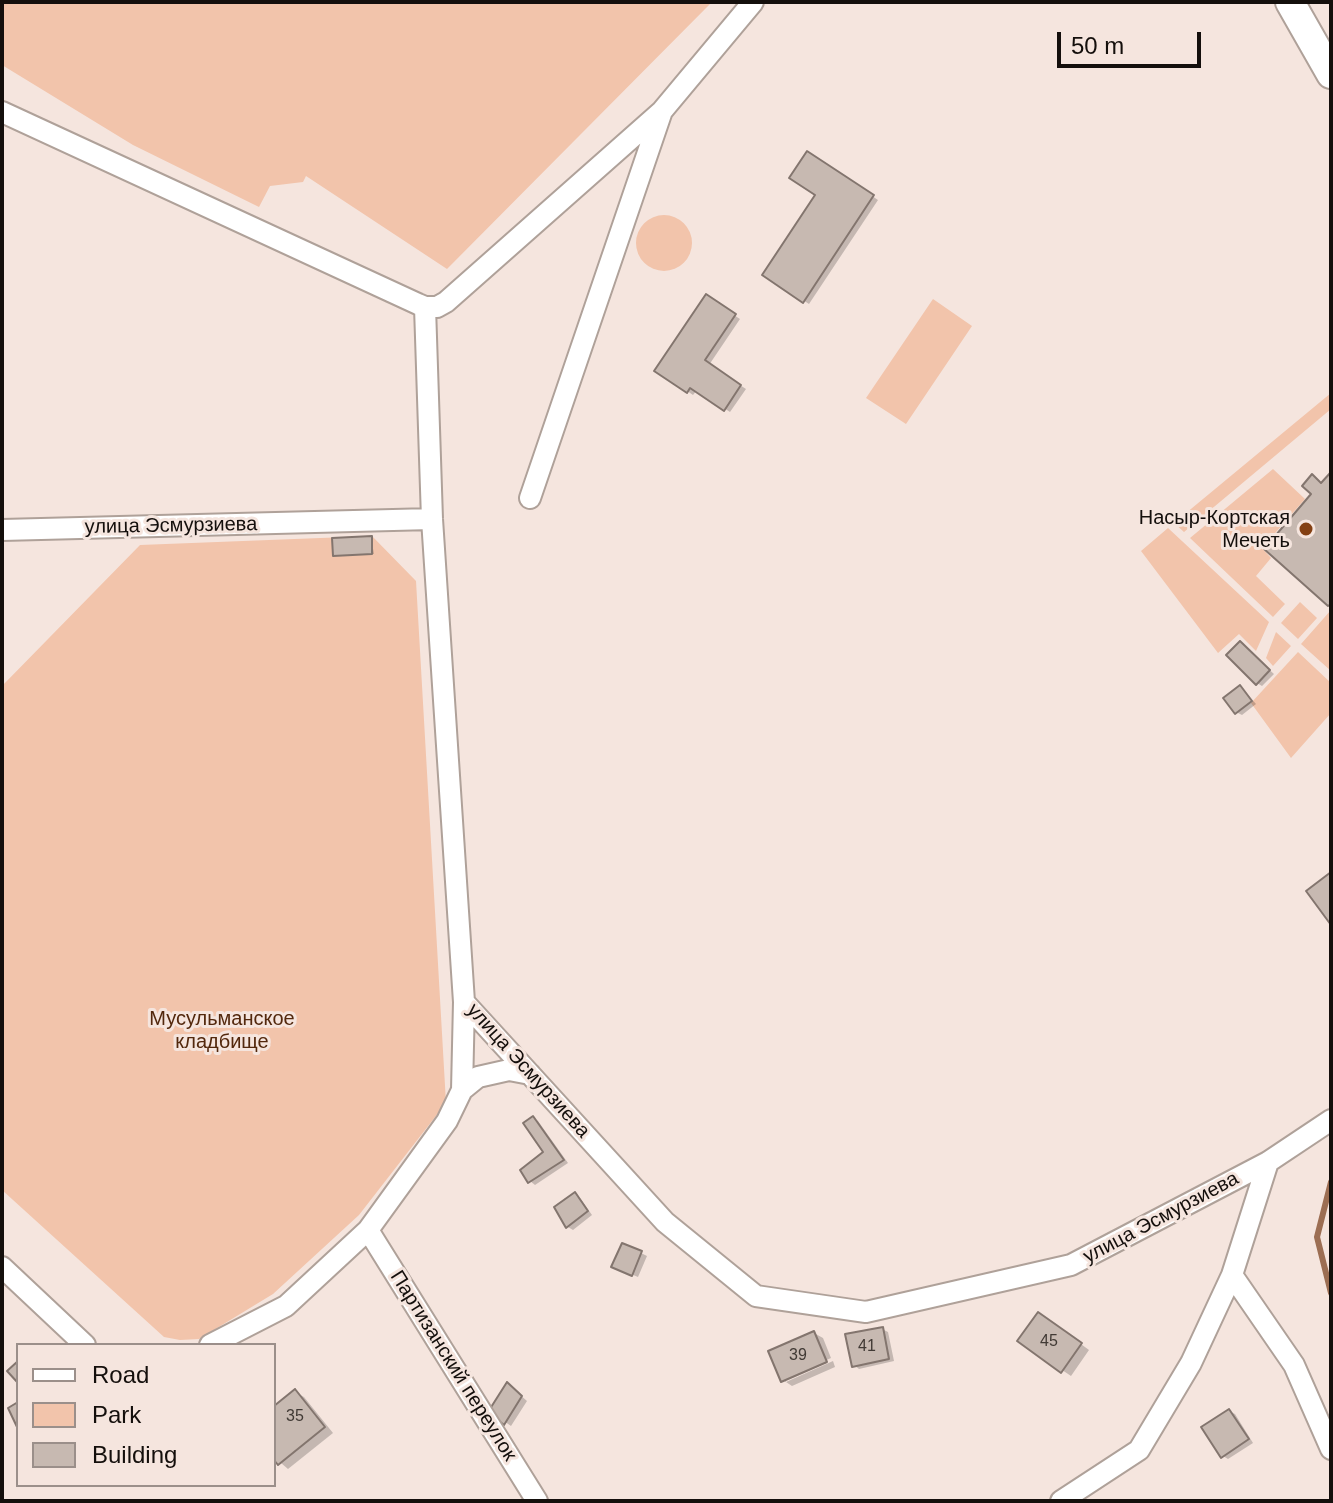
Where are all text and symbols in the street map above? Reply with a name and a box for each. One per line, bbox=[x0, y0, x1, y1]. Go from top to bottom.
scale bar bbox=[1061, 16, 1205, 66]
text: 50 m bbox=[1071, 32, 1124, 59]
place label: Насыр-Кортская Мечеть bbox=[1139, 506, 1290, 553]
street label: улица Эсмурзиева bbox=[85, 512, 257, 540]
marker: Насыр-Кортская Мечеть bbox=[1297, 520, 1315, 538]
street label: улица Эсмурзиева bbox=[461, 999, 595, 1143]
park label: Мусульманское кладбище bbox=[149, 1007, 295, 1054]
street label: улица Эсмурзиева bbox=[1079, 1167, 1243, 1269]
street label: Партизанский переулок bbox=[385, 1266, 521, 1466]
house number: 45 bbox=[1040, 1332, 1058, 1352]
house number: 41 bbox=[858, 1337, 876, 1357]
legend bbox=[16, 1343, 276, 1487]
house number: 39 bbox=[789, 1346, 807, 1366]
text: Road bbox=[92, 1361, 149, 1388]
text: Park bbox=[92, 1401, 141, 1428]
house number: 35 bbox=[286, 1407, 304, 1427]
text: Building bbox=[92, 1441, 177, 1468]

